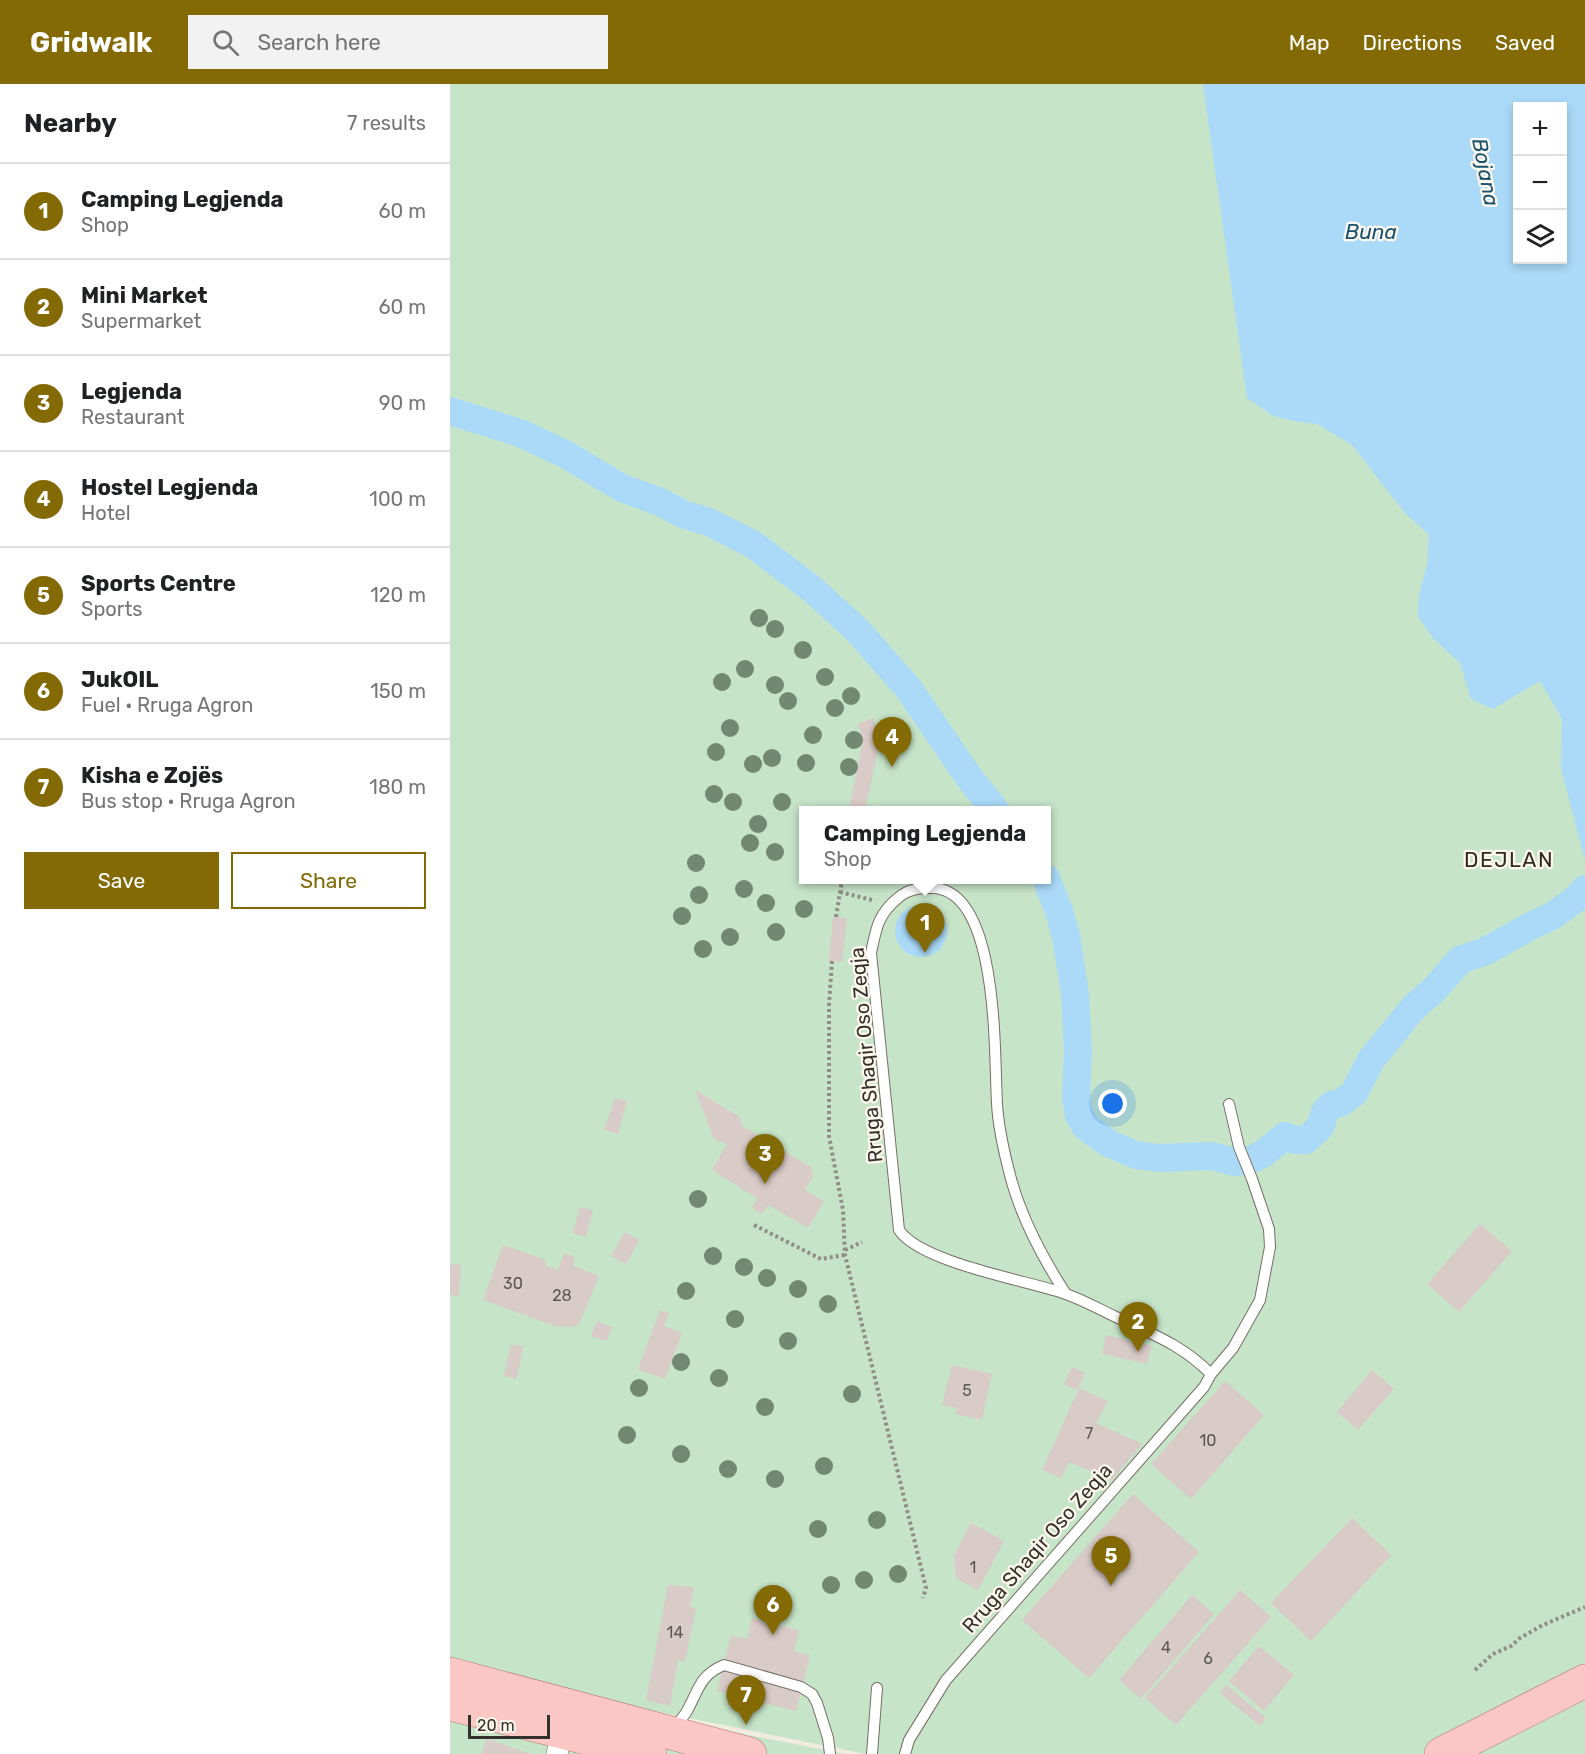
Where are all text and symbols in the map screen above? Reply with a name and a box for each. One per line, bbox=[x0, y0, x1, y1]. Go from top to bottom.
search box bbox=[188, 15, 608, 69]
text: Gridwalk bbox=[30, 26, 152, 59]
icon: search bbox=[209, 26, 242, 59]
text: Search here bbox=[257, 29, 381, 56]
text: Map bbox=[1289, 30, 1330, 55]
text: Directions bbox=[1363, 30, 1462, 55]
text: Saved bbox=[1495, 30, 1555, 55]
map controls bbox=[1513, 102, 1567, 264]
button: + bbox=[1513, 102, 1567, 156]
text: Nearby bbox=[24, 108, 117, 139]
text: 7 results bbox=[347, 111, 426, 135]
water label: Bojana bbox=[1467, 136, 1505, 208]
button: − bbox=[1513, 156, 1567, 210]
text: Camping Legjenda bbox=[81, 186, 284, 213]
text: 1 bbox=[39, 199, 48, 223]
text: 60 m bbox=[379, 199, 426, 223]
button: layers bbox=[1513, 210, 1567, 264]
text: Shop bbox=[81, 213, 129, 237]
water label: Buna bbox=[1345, 219, 1397, 244]
text: Mini Market bbox=[81, 282, 208, 309]
text: 2 bbox=[37, 295, 50, 319]
text: 60 m bbox=[379, 295, 426, 319]
text: Supermarket bbox=[81, 309, 201, 333]
text: Legjenda bbox=[81, 378, 182, 405]
text: 3 bbox=[37, 391, 50, 415]
text: 90 m bbox=[379, 391, 426, 415]
text: Restaurant bbox=[81, 405, 185, 429]
text: Hostel Legjenda bbox=[81, 474, 258, 501]
text: 4 bbox=[37, 487, 50, 511]
text: 100 m bbox=[369, 487, 426, 511]
text: Hotel bbox=[81, 501, 131, 525]
text: Sports Centre bbox=[81, 570, 236, 597]
text: 5 bbox=[37, 583, 50, 607]
text: 120 m bbox=[370, 583, 426, 607]
text: Sports bbox=[81, 597, 142, 621]
text: JukOIL bbox=[81, 666, 158, 693]
text: 6 bbox=[37, 679, 50, 703]
text: 150 m bbox=[370, 679, 426, 703]
text: Fuel · Rruga Agron bbox=[81, 693, 253, 717]
pin: 4 bbox=[872, 718, 912, 767]
text: Kisha e Zojës bbox=[81, 762, 223, 789]
text: 7 bbox=[38, 775, 49, 799]
text: 180 m bbox=[369, 775, 426, 799]
text: Bus stop · Rruga Agron bbox=[81, 789, 296, 813]
popup bbox=[799, 806, 1051, 884]
text: Camping Legjenda bbox=[824, 820, 1026, 847]
text: Shop bbox=[824, 847, 872, 871]
district label: DEJLAN bbox=[1464, 847, 1554, 872]
button: Save bbox=[24, 852, 219, 909]
button: Share bbox=[231, 852, 426, 909]
pin: 1 bbox=[906, 904, 944, 953]
street label: Rruga Shaqir Oso Zeqja bbox=[845, 946, 887, 1164]
your location bbox=[1098, 1089, 1127, 1118]
pin: 3 bbox=[746, 1134, 784, 1184]
house number: 30 bbox=[503, 1274, 523, 1293]
house number: 28 bbox=[552, 1286, 572, 1305]
pin: 2 bbox=[1118, 1302, 1158, 1352]
house number: 5 bbox=[962, 1381, 972, 1400]
house number: 7 bbox=[1085, 1424, 1093, 1443]
house number: 10 bbox=[1199, 1431, 1217, 1450]
street label: Rruga Shaqir Oso Zeqja bbox=[957, 1459, 1117, 1637]
pin: 5 bbox=[1092, 1536, 1130, 1586]
house number: 1 bbox=[970, 1558, 976, 1577]
pin: 6 bbox=[754, 1586, 792, 1635]
house number: 14 bbox=[667, 1623, 683, 1642]
house number: 4 bbox=[1161, 1638, 1171, 1657]
house number: 6 bbox=[1203, 1649, 1213, 1668]
pin: 7 bbox=[726, 1676, 766, 1725]
scale bar bbox=[468, 1712, 550, 1740]
text: 20 m bbox=[477, 1716, 515, 1735]

